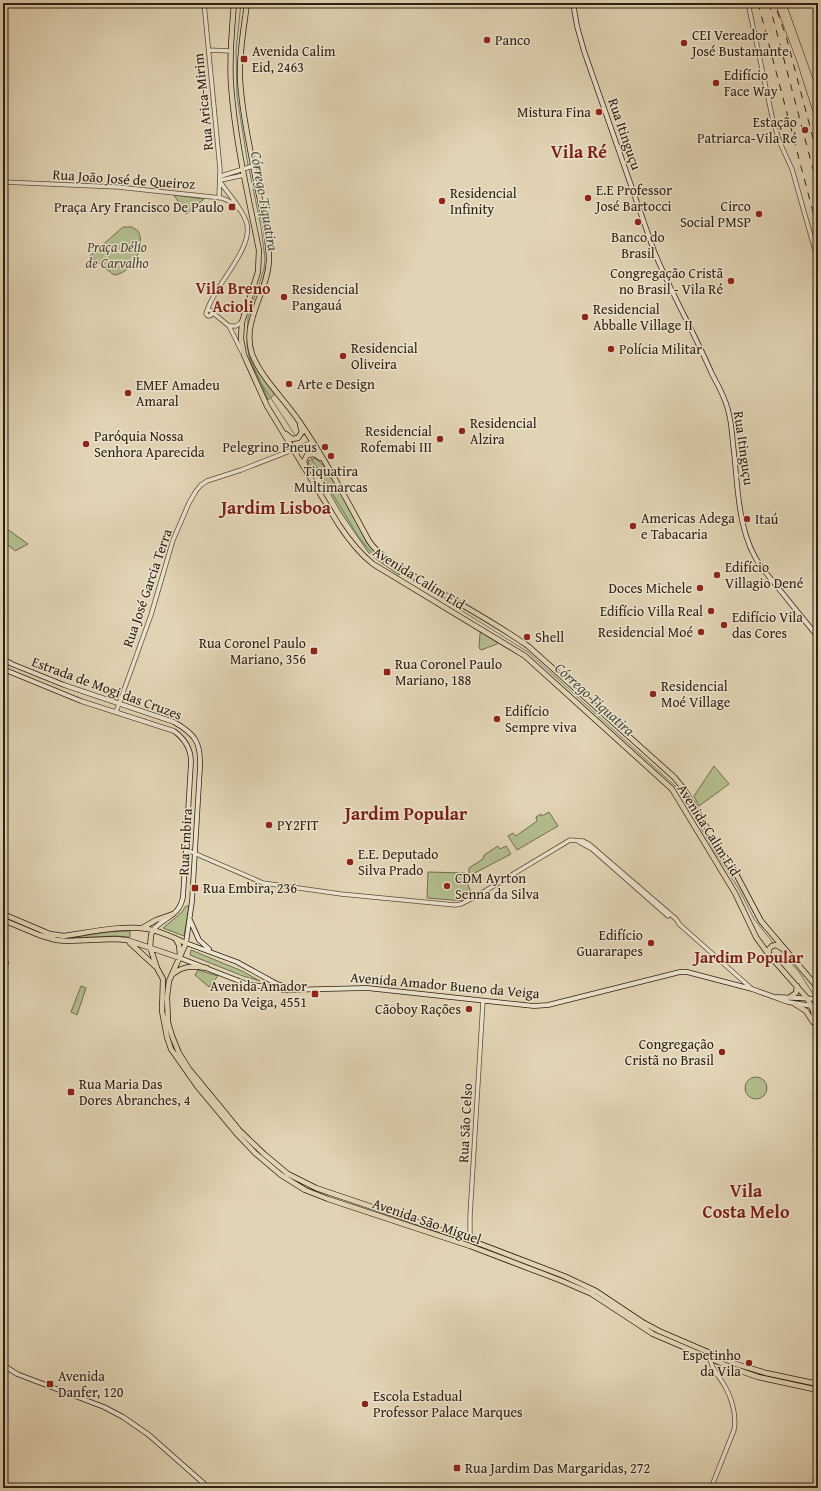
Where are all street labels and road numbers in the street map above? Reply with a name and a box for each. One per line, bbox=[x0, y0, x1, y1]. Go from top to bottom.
street label: Rua Arica-Mirim bbox=[188, 52, 218, 152]
street label: Rua Itinguçu bbox=[603, 95, 647, 173]
street label: Rua João José de Queiroz bbox=[52, 164, 196, 194]
street label: Rua Itinguçu bbox=[729, 410, 759, 487]
street label: Rua José Garcia Terra bbox=[117, 526, 177, 650]
street label: Avenida Calim Eid bbox=[369, 542, 469, 615]
street label: Estrada de Mogi das Cruzes bbox=[29, 651, 185, 725]
street label: Avenida Calim Eid bbox=[673, 780, 746, 880]
street label: Rua Embira bbox=[173, 808, 197, 876]
street label: Avenida Amador Bueno da Veiga bbox=[350, 967, 541, 1003]
street label: Rua São Celso bbox=[453, 1083, 477, 1163]
street label: Avenida São Miguel bbox=[370, 1193, 484, 1249]

